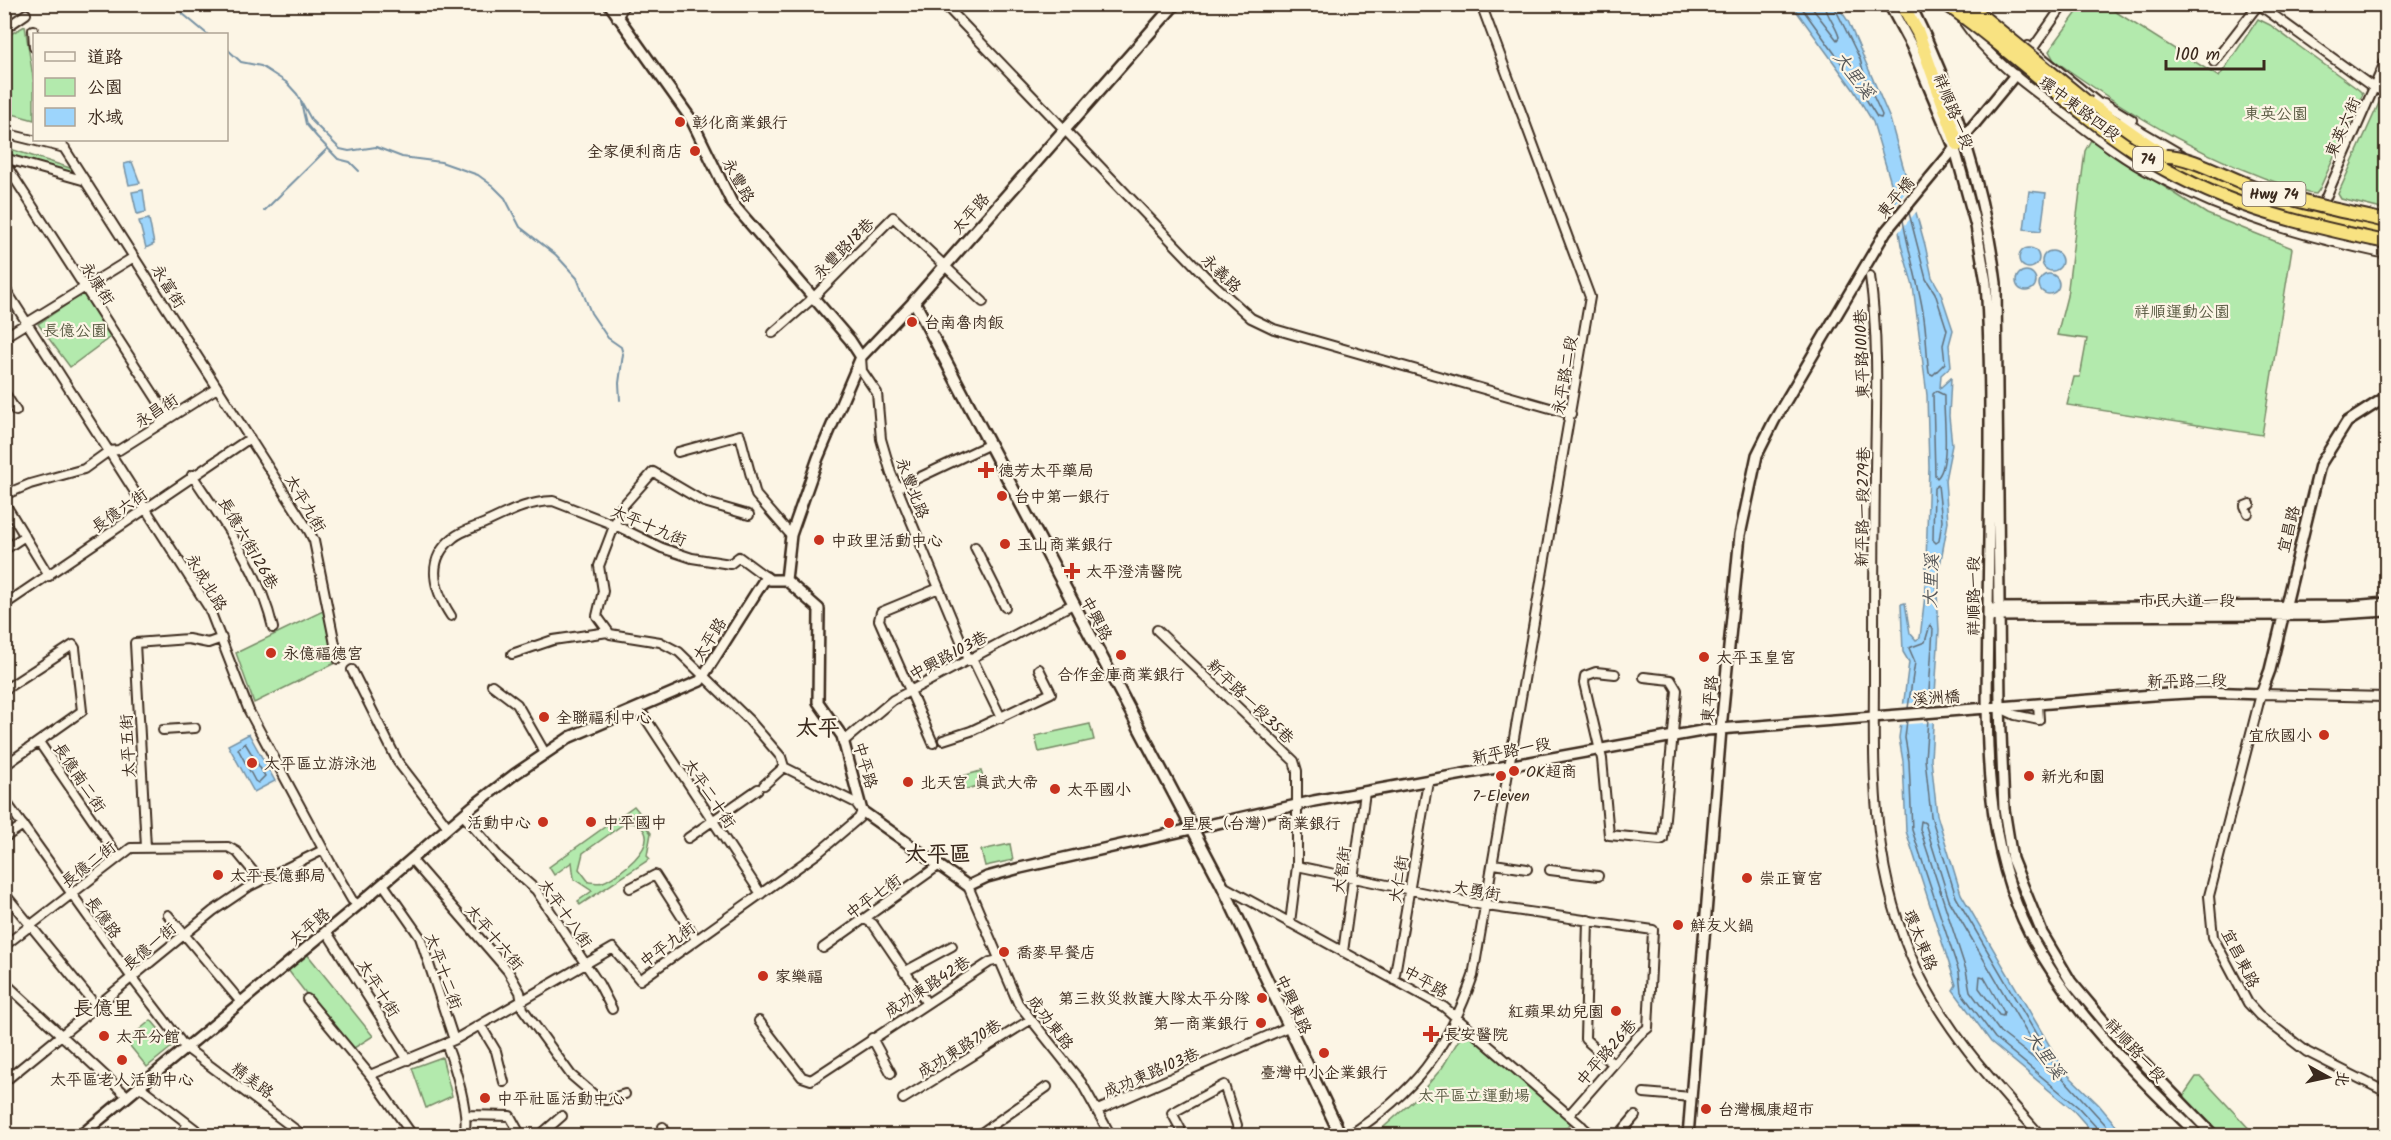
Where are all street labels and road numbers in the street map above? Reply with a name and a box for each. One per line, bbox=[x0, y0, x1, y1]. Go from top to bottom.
street label: 祥順路一段 bbox=[1926, 70, 1979, 153]
street label: 環中東路四段 bbox=[2033, 70, 2125, 148]
street label: 東英六街 bbox=[2319, 93, 2368, 162]
road number: 74 bbox=[2133, 147, 2163, 171]
street label: 永豐路 bbox=[715, 154, 760, 208]
street label: 東平橋 bbox=[1871, 172, 1921, 224]
road number: Hwy 74 bbox=[2242, 182, 2306, 206]
street label: 太平路 bbox=[946, 188, 996, 240]
street label: 永豐路18巷 bbox=[807, 212, 881, 286]
street label: 永義路 bbox=[1195, 248, 1247, 300]
street label: 永康街 bbox=[73, 257, 120, 311]
street label: 永富街 bbox=[144, 260, 191, 314]
street label: 東平路1010巷 bbox=[1848, 309, 1877, 399]
street label: 永平路二段 bbox=[1546, 334, 1585, 417]
street label: 永昌街 bbox=[130, 388, 184, 435]
street label: 新平路一段279巷 bbox=[1850, 447, 1877, 567]
street label: 永豐北路 bbox=[888, 454, 935, 523]
street label: 太平九街 bbox=[278, 470, 332, 538]
street label: 長億六街 bbox=[86, 483, 153, 540]
street label: 長億六街126巷 bbox=[211, 493, 284, 595]
street label: 太平十九街 bbox=[607, 499, 690, 554]
street label: 宜昌路 bbox=[2272, 503, 2307, 556]
street label: 永成北路 bbox=[179, 549, 233, 617]
street label: 祥順路一段 bbox=[1962, 556, 1987, 636]
street label: 市民大道一段 bbox=[2139, 589, 2235, 614]
street label: 中興路 bbox=[1073, 592, 1118, 646]
street label: 太平路 bbox=[687, 613, 734, 667]
street label: 中興路103巷 bbox=[905, 625, 993, 688]
street label: 新平路一段35巷 bbox=[1200, 654, 1300, 751]
street label: 新平路二段 bbox=[2147, 668, 2227, 695]
street label: 東平路 bbox=[1696, 674, 1725, 724]
street label: 溪洲橋 bbox=[1911, 684, 1961, 713]
street label: 太平五街 bbox=[114, 713, 143, 779]
street label: 新平路一段 bbox=[1470, 732, 1553, 771]
street label: 長億南二街 bbox=[46, 738, 111, 818]
street label: 中平路 bbox=[846, 739, 883, 792]
street label: 太平二十街 bbox=[676, 754, 741, 834]
street label: 長億二街 bbox=[56, 836, 122, 895]
street label: 大智街 bbox=[1327, 845, 1358, 896]
street label: 大仁街 bbox=[1383, 854, 1416, 905]
street label: 中平七街 bbox=[841, 868, 907, 926]
street label: 太平十八街 bbox=[532, 874, 598, 954]
street label: 大勇街 bbox=[1451, 875, 1503, 908]
street label: 長億路 bbox=[79, 891, 127, 945]
street label: 太平十六街 bbox=[459, 899, 529, 977]
street label: 太平路 bbox=[284, 902, 336, 952]
street label: 環太東路 bbox=[1896, 906, 1943, 975]
street label: 中平九街 bbox=[635, 916, 701, 974]
street label: 長億一街 bbox=[117, 917, 183, 977]
street label: 宜昌東路 bbox=[2214, 924, 2265, 993]
street label: 太平十二街 bbox=[417, 930, 468, 1013]
street label: 成功東路42巷 bbox=[880, 950, 976, 1024]
street label: 太平十街 bbox=[350, 955, 405, 1023]
street label: 中平路 bbox=[1398, 960, 1452, 1005]
street label: 中興東路 bbox=[1268, 970, 1317, 1039]
street label: 成功東路 bbox=[1020, 990, 1079, 1056]
street label: 成功東路70巷 bbox=[913, 1013, 1007, 1085]
street label: 祥順路一段 bbox=[2098, 1013, 2171, 1089]
street label: 中平路26巷 bbox=[1571, 1014, 1644, 1092]
street label: 成功東路103巷 bbox=[1100, 1042, 1203, 1105]
street label: 精美路 bbox=[225, 1057, 279, 1106]

